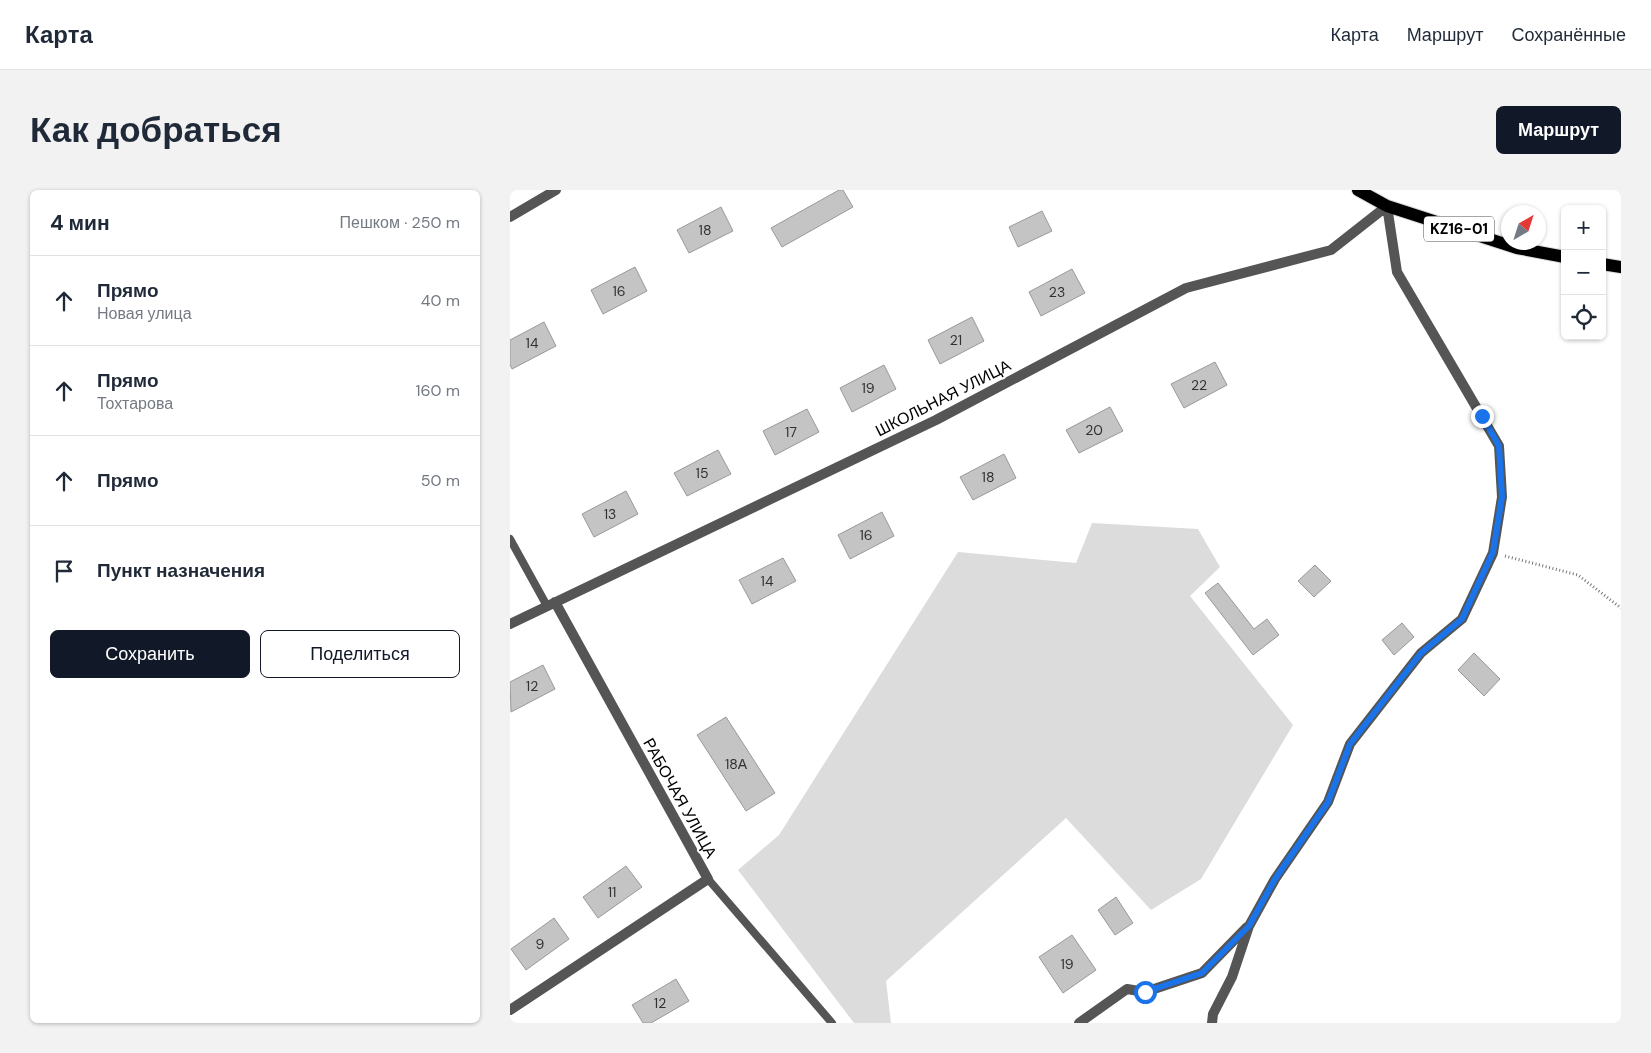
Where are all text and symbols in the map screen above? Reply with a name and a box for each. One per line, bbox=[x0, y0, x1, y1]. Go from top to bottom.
text: Карта bbox=[25, 19, 93, 50]
text: Карта bbox=[1331, 23, 1379, 47]
text: Маршрут bbox=[1407, 23, 1483, 47]
text: Сохранённые bbox=[1511, 23, 1626, 47]
button: Маршрут bbox=[1496, 106, 1621, 154]
text: Как добраться bbox=[30, 107, 282, 153]
north arrow bbox=[1501, 205, 1546, 250]
map controls bbox=[1561, 205, 1606, 340]
button: + bbox=[1561, 205, 1606, 250]
text: 4 мин bbox=[50, 209, 110, 237]
text: Пешком · 250 m bbox=[340, 212, 460, 233]
road number: KZ16-01 bbox=[1424, 216, 1494, 242]
house number: 18 bbox=[699, 221, 711, 239]
button: − bbox=[1561, 250, 1606, 295]
text: Прямо bbox=[97, 278, 159, 303]
house number: 16 bbox=[612, 282, 626, 300]
house number: 23 bbox=[1049, 283, 1065, 301]
icon: ahead bbox=[50, 287, 78, 315]
text: 40 m bbox=[421, 290, 460, 311]
button: locate bbox=[1561, 295, 1606, 340]
text: Новая улица bbox=[97, 303, 192, 324]
house number: 21 bbox=[950, 331, 962, 349]
house number: 14 bbox=[526, 334, 539, 352]
street label: ШКОЛЬНАЯ УЛИЦА bbox=[872, 355, 1015, 441]
text: Прямо bbox=[97, 368, 159, 393]
house number: 22 bbox=[1191, 376, 1207, 394]
icon: ahead bbox=[50, 377, 78, 405]
house number: 19 bbox=[861, 379, 875, 397]
text: 160 m bbox=[416, 380, 460, 401]
text: Тохтарова bbox=[97, 393, 173, 414]
route end bbox=[1471, 405, 1494, 428]
house number: 20 bbox=[1085, 421, 1103, 439]
house number: 17 bbox=[785, 423, 797, 441]
house number: 15 bbox=[696, 464, 708, 482]
icon: ahead bbox=[50, 467, 78, 495]
text: Прямо bbox=[97, 468, 159, 493]
house number: 18 bbox=[982, 468, 994, 486]
text: 50 m bbox=[421, 470, 460, 491]
house number: 13 bbox=[604, 505, 616, 523]
house number: 16 bbox=[859, 526, 873, 544]
icon: arrive bbox=[50, 557, 78, 585]
text: Пункт назначения bbox=[97, 558, 265, 583]
house number: 14 bbox=[761, 572, 774, 590]
button: Сохранить bbox=[50, 630, 250, 678]
button: Поделиться bbox=[260, 630, 460, 678]
house number: 12 bbox=[526, 677, 538, 695]
street label: РАБОЧАЯ УЛИЦА bbox=[638, 734, 722, 862]
house number: 18А bbox=[725, 755, 748, 773]
house number: 11 bbox=[608, 883, 616, 901]
house number: 9 bbox=[536, 935, 545, 953]
house number: 19 bbox=[1060, 955, 1074, 973]
route start bbox=[1134, 981, 1157, 1004]
house number: 12 bbox=[654, 994, 666, 1012]

